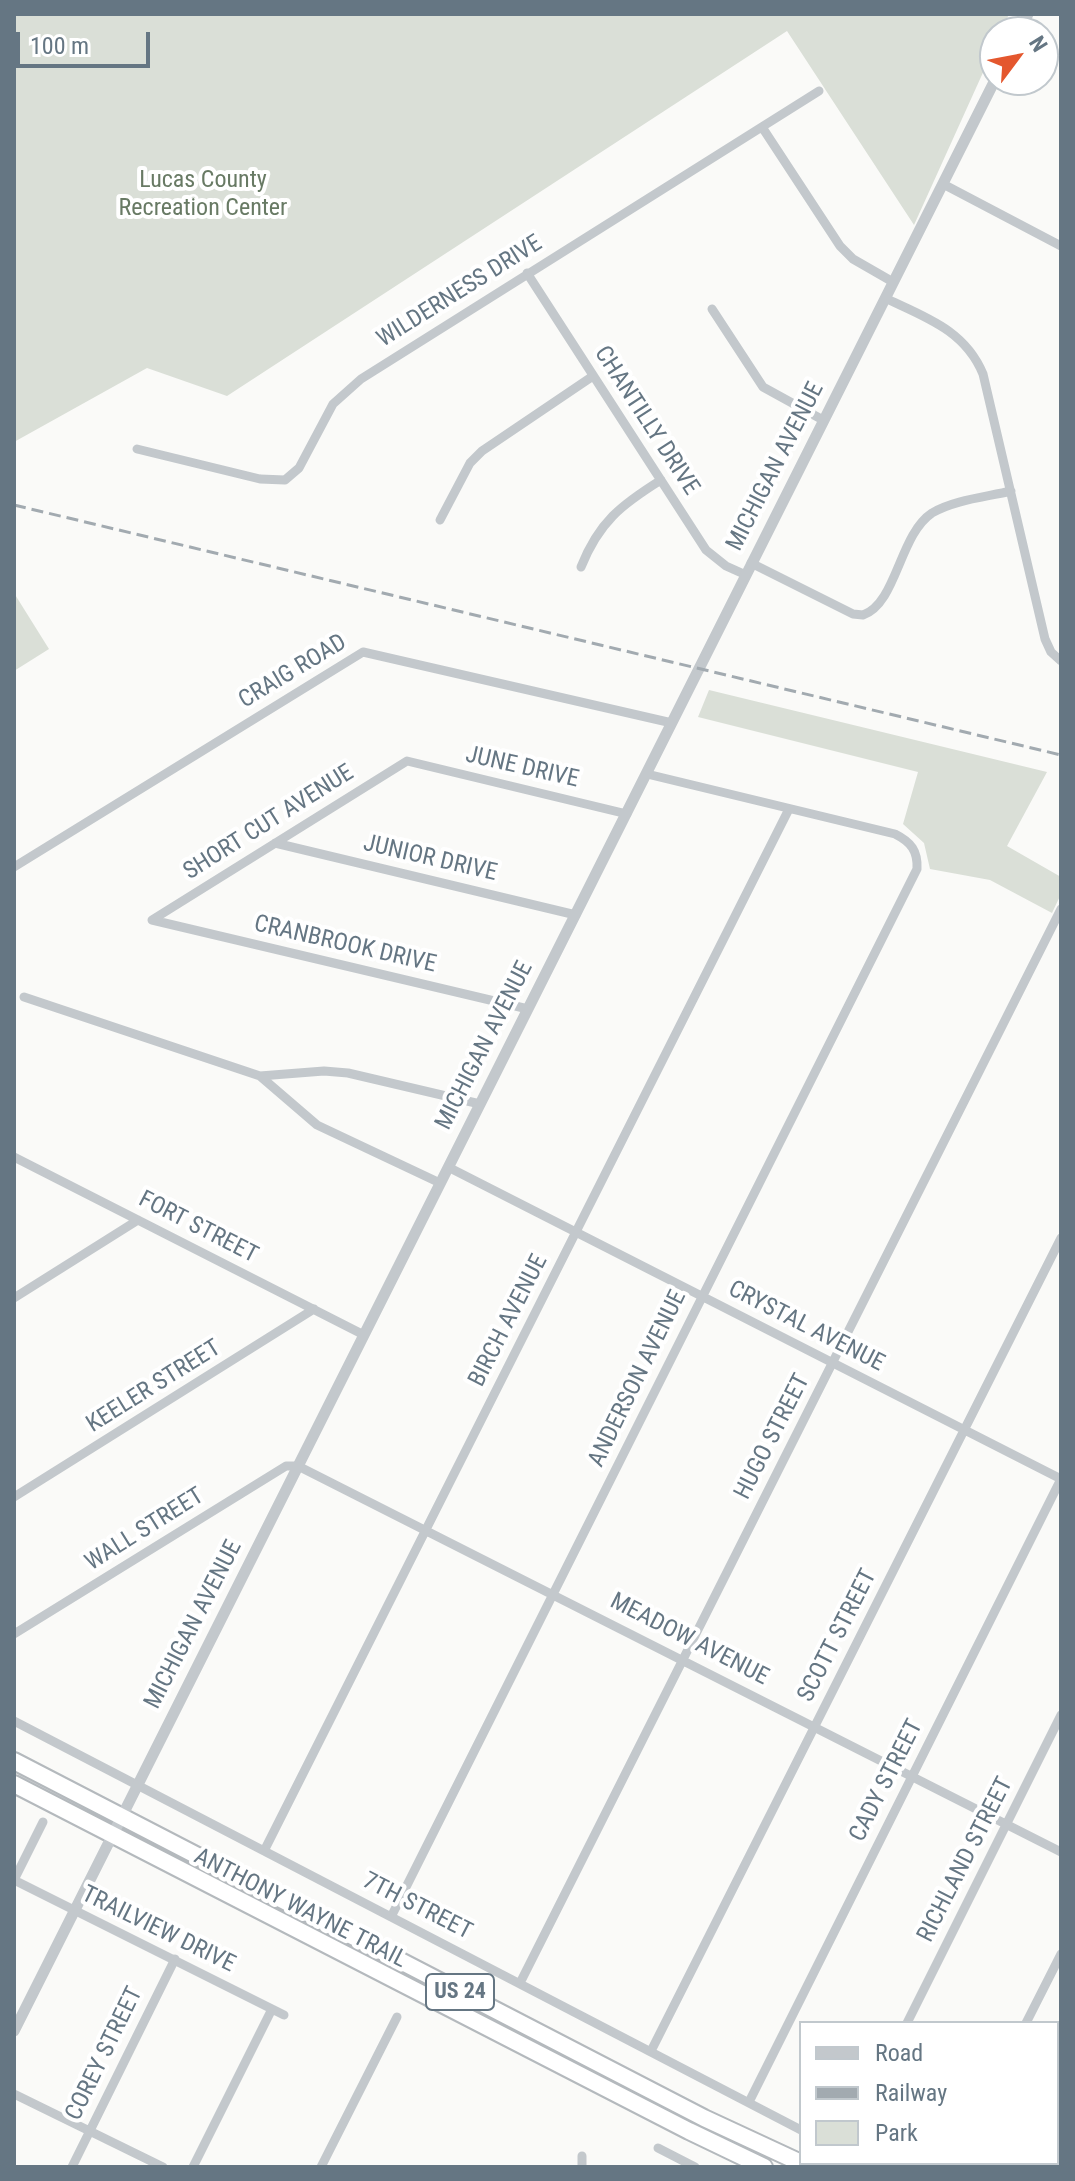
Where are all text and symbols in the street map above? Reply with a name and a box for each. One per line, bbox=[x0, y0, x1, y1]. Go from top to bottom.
scale bar bbox=[20, 16, 154, 66]
north arrow bbox=[979, 16, 1059, 96]
text: 100 m bbox=[30, 32, 89, 60]
text: N bbox=[1024, 32, 1052, 56]
park label: Lucas County Recreation Center bbox=[119, 167, 287, 223]
street label: WILDERNESS DRIVE bbox=[372, 230, 548, 354]
street label: CHANTILLY DRIVE bbox=[587, 341, 705, 501]
street label: MICHIGAN AVENUE bbox=[721, 378, 831, 556]
street label: CRAIG ROAD bbox=[234, 629, 352, 715]
street label: JUNE DRIVE bbox=[463, 741, 581, 795]
street label: SHORT CUT AVENUE bbox=[179, 759, 359, 887]
street label: JUNIOR DRIVE bbox=[360, 830, 500, 888]
street label: CRANBROOK DRIVE bbox=[251, 910, 439, 980]
street label: MICHIGAN AVENUE bbox=[430, 957, 540, 1135]
street label: FORT STREET bbox=[134, 1186, 262, 1270]
street label: BIRCH AVENUE bbox=[463, 1250, 555, 1392]
street label: CRYSTAL AVENUE bbox=[723, 1275, 889, 1379]
street label: ANDERSON AVENUE bbox=[583, 1286, 693, 1472]
street label: KEELER STREET bbox=[82, 1334, 226, 1440]
street label: HUGO STREET bbox=[729, 1370, 817, 1504]
street label: WALL STREET bbox=[80, 1482, 210, 1578]
street label: MICHIGAN AVENUE bbox=[139, 1536, 249, 1714]
street label: SCOTT STREET bbox=[792, 1565, 884, 1707]
street label: MEADOW AVENUE bbox=[605, 1588, 773, 1692]
street label: CADY STREET bbox=[844, 1715, 930, 1847]
street label: RICHLAND STREET bbox=[912, 1773, 1020, 1947]
street label: ANTHONY WAYNE TRAIL bbox=[189, 1843, 411, 1975]
street label: 7TH STREET bbox=[357, 1867, 477, 1947]
street label: TRAILVIEW DRIVE bbox=[76, 1880, 240, 1980]
road number: US 24 bbox=[426, 1974, 494, 2010]
street label: COREY STREET bbox=[60, 1982, 150, 2126]
legend bbox=[799, 2021, 1059, 2165]
text: Road bbox=[875, 2039, 923, 2067]
text: Railway bbox=[875, 2079, 947, 2107]
text: Park bbox=[875, 2119, 918, 2147]

